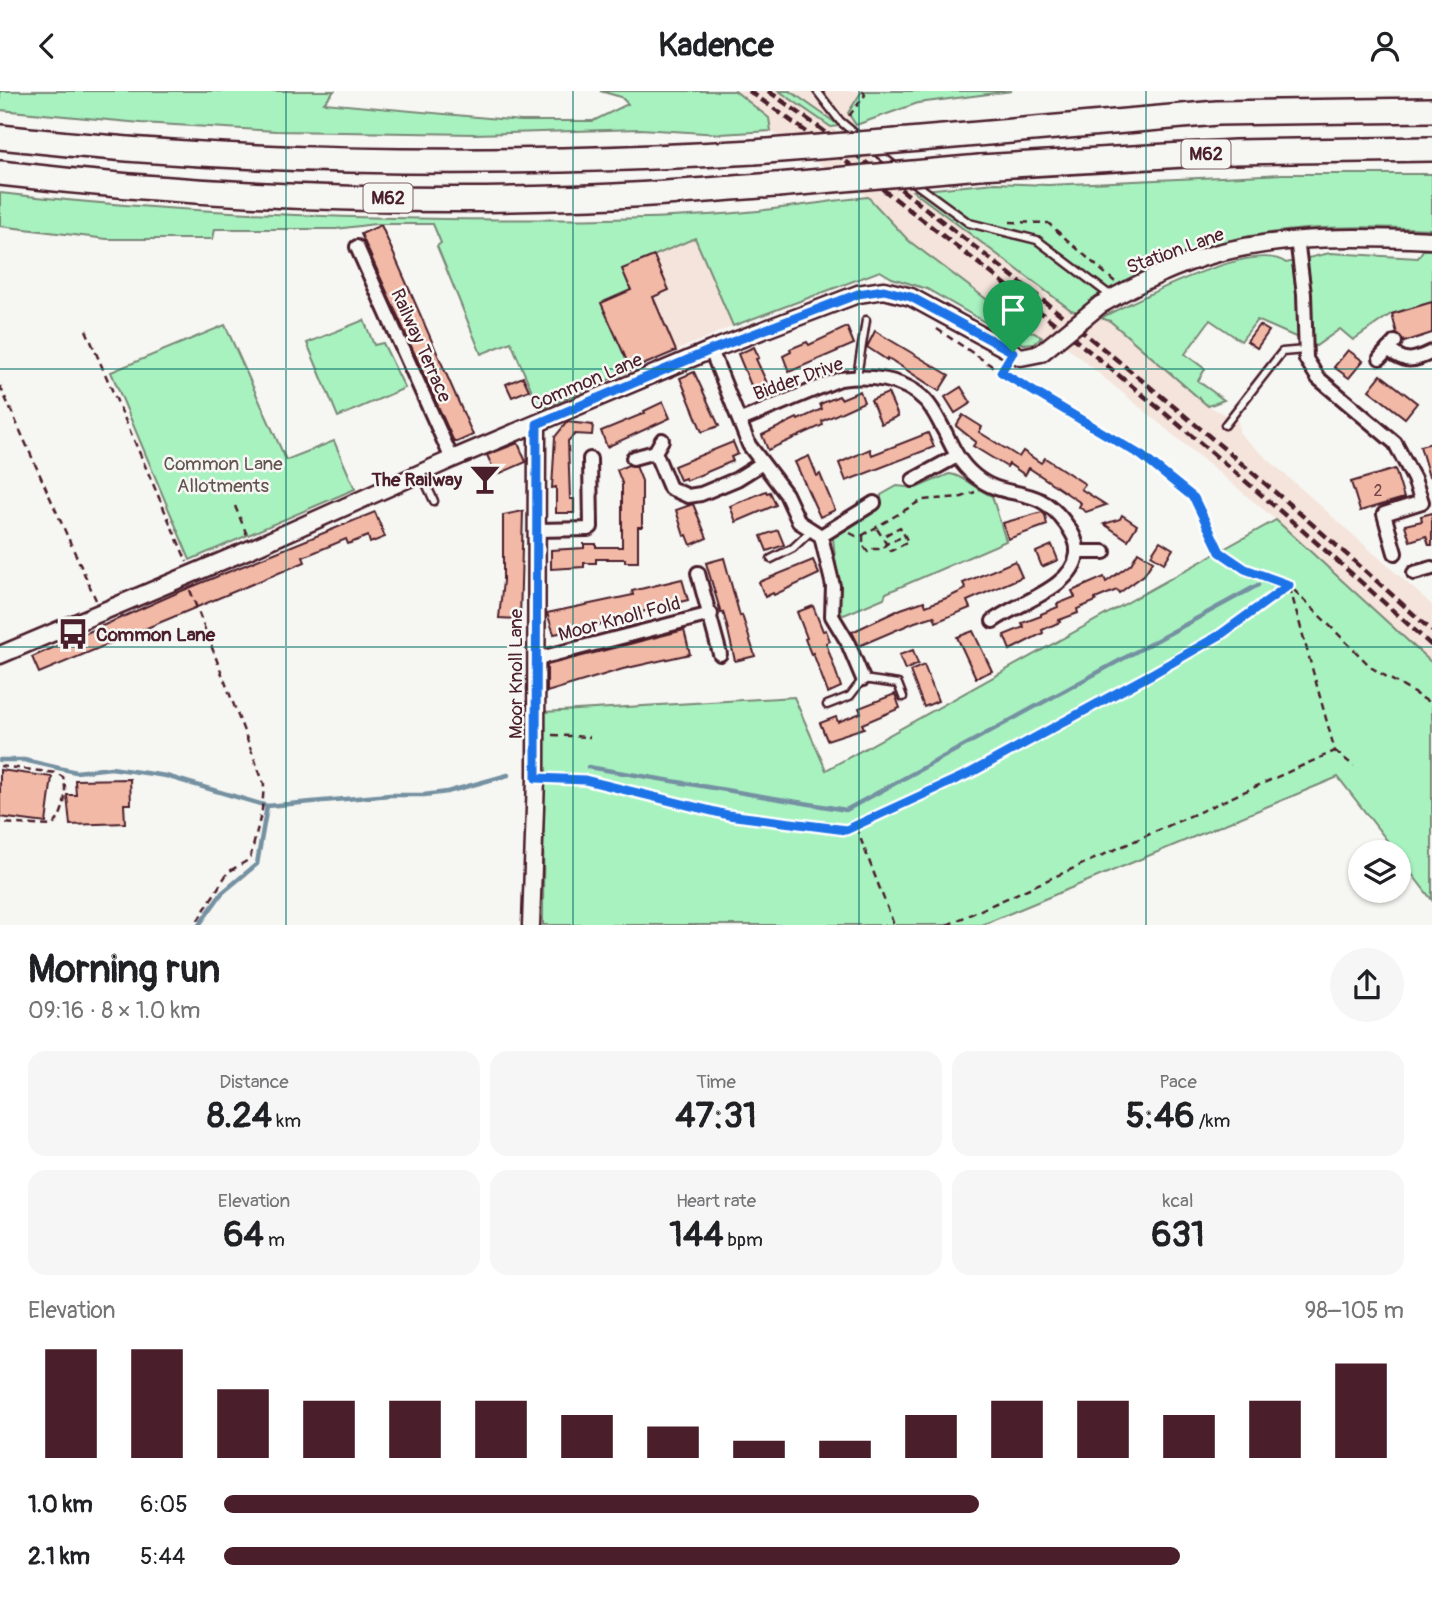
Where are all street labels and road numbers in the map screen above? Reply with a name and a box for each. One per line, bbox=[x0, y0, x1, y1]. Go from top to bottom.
road number: M62 bbox=[1182, 139, 1230, 169]
road number: M62 bbox=[364, 183, 412, 213]
street label: Station Lane bbox=[1123, 222, 1228, 280]
street label: Railway Terrace bbox=[385, 285, 457, 407]
street label: Common Lane bbox=[527, 347, 646, 416]
street label: Bidder Drive bbox=[750, 351, 847, 406]
street label: Moor Knoll Fold bbox=[556, 591, 683, 647]
street label: Moor Knoll Lane bbox=[504, 608, 528, 739]

